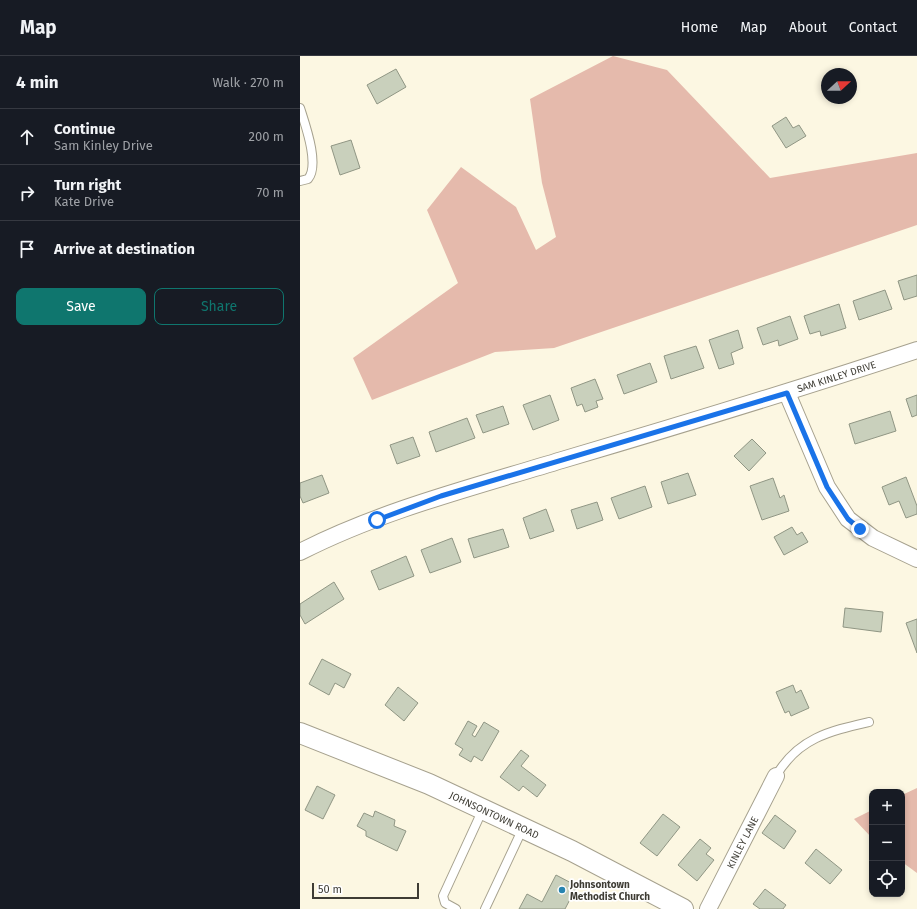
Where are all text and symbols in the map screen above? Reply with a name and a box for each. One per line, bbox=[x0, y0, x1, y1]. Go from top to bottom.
text: Map bbox=[20, 16, 57, 39]
text: Home bbox=[681, 19, 718, 36]
text: Map bbox=[740, 19, 767, 36]
text: About bbox=[789, 19, 827, 36]
text: Contact bbox=[849, 19, 897, 36]
north arrow bbox=[821, 68, 857, 104]
text: 4 min bbox=[16, 72, 59, 93]
text: Walk · 270 m bbox=[212, 75, 284, 90]
text: Continue bbox=[54, 120, 115, 138]
icon: ahead bbox=[16, 126, 38, 148]
text: 200 m bbox=[248, 129, 284, 144]
text: Sam Kinley Drive bbox=[54, 138, 153, 153]
text: Turn right bbox=[54, 176, 121, 194]
icon: right bbox=[16, 182, 38, 204]
text: 70 m bbox=[257, 185, 284, 200]
text: Kate Drive bbox=[54, 194, 114, 209]
icon: arrive bbox=[16, 238, 38, 260]
text: Arrive at destination bbox=[54, 240, 195, 258]
button: Save bbox=[16, 288, 146, 325]
button: Share bbox=[154, 288, 284, 325]
street label: SAM KINLEY DRIVE bbox=[796, 359, 878, 395]
route start bbox=[368, 511, 386, 529]
route end bbox=[851, 520, 869, 538]
street label: JOHNSONTOWN ROAD bbox=[447, 789, 541, 842]
map controls bbox=[869, 789, 905, 897]
button: + bbox=[869, 789, 905, 825]
street label: KINLEY LANE bbox=[725, 815, 761, 871]
button: − bbox=[869, 825, 905, 861]
button: locate bbox=[869, 861, 905, 897]
place label: Johnsontown Methodist Church bbox=[569, 879, 650, 903]
scale bar bbox=[312, 881, 419, 900]
text: 50 m bbox=[318, 883, 342, 896]
marker: Johnsontown Methodist Church bbox=[557, 885, 567, 895]

